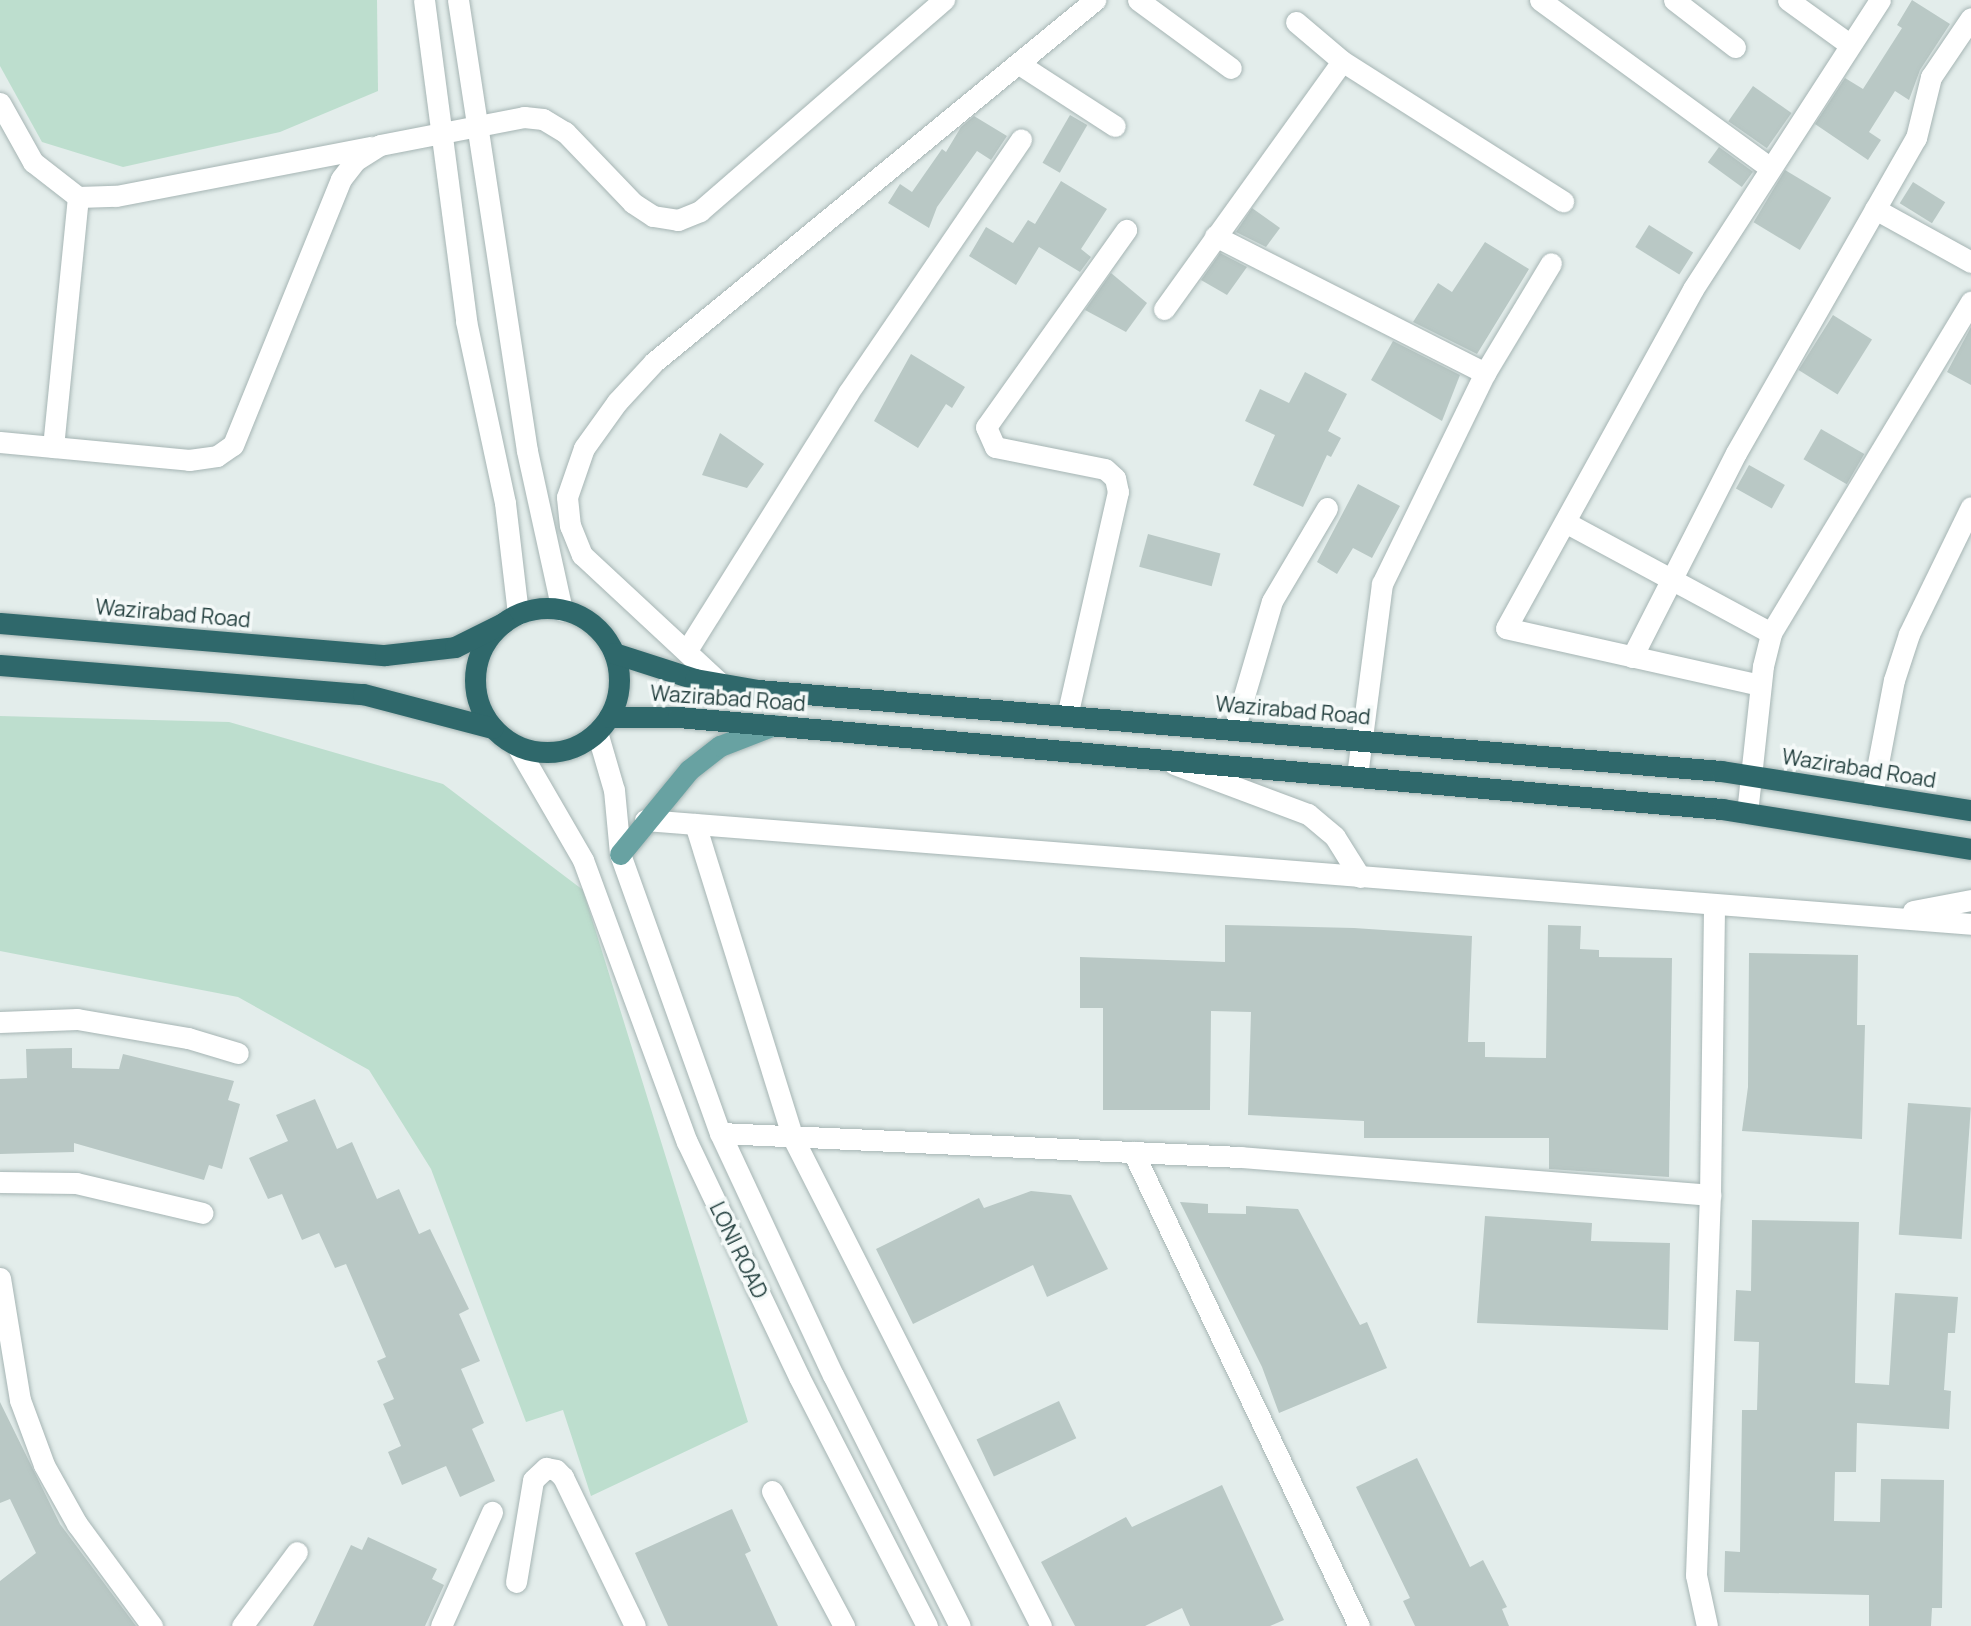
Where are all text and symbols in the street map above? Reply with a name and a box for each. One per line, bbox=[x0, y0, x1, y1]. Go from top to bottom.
street label: Wazirabad Road bbox=[94, 594, 252, 632]
street label: Wazirabad Road bbox=[649, 680, 807, 716]
street label: Wazirabad Road bbox=[1214, 691, 1372, 729]
street label: Wazirabad Road bbox=[1780, 743, 1938, 793]
street label: LONI ROAD bbox=[705, 1198, 773, 1302]

